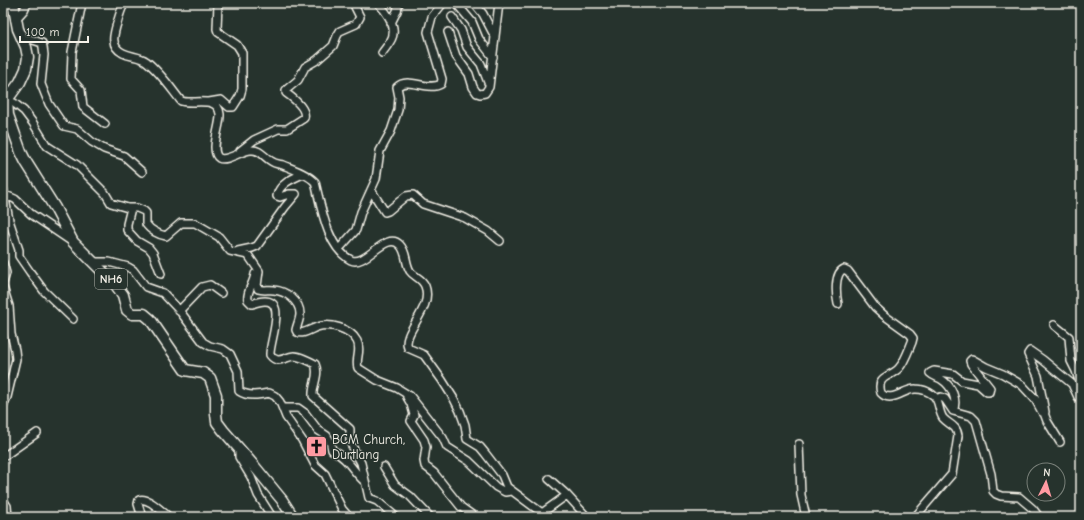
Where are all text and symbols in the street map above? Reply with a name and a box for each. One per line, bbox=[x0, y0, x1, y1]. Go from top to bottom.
scale bar bbox=[20, 18, 88, 44]
text: 100 m bbox=[26, 25, 59, 39]
road number: NH6 bbox=[95, 269, 127, 289]
place label: BCM Church, Durtlang bbox=[332, 432, 405, 462]
church icon: BCM Church, Durtlang bbox=[304, 433, 330, 459]
north arrow bbox=[1026, 462, 1066, 502]
text: N bbox=[1043, 466, 1051, 479]

